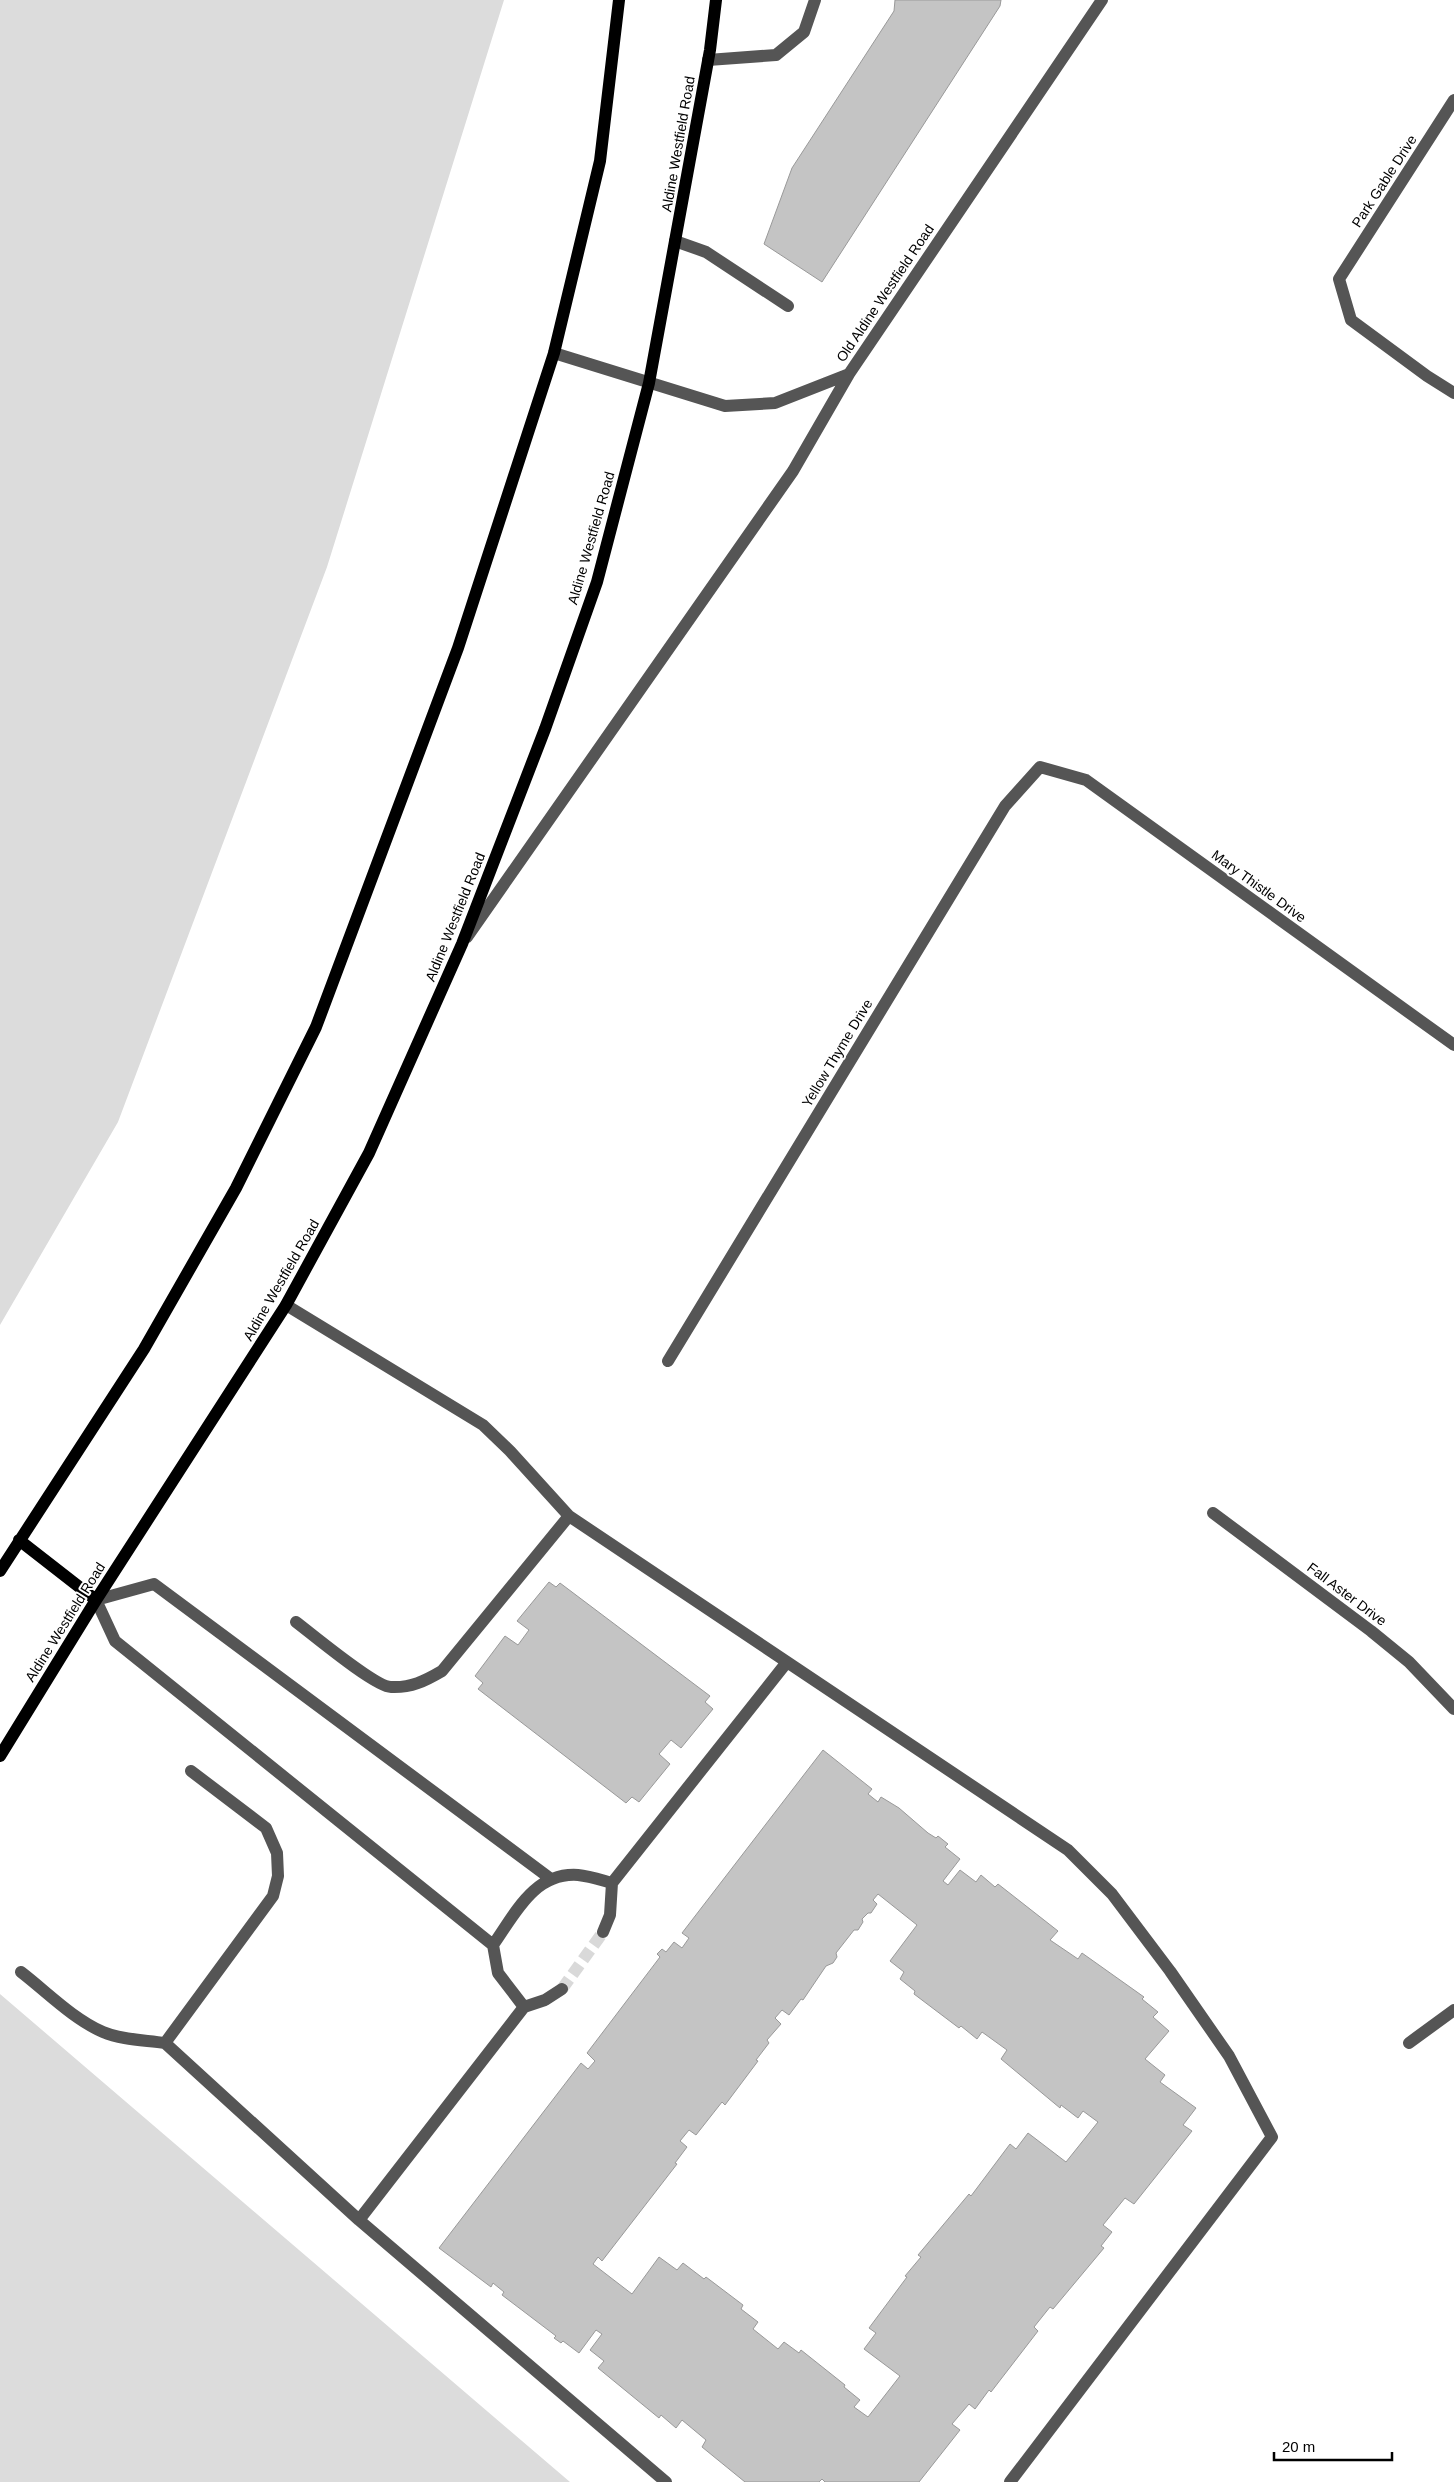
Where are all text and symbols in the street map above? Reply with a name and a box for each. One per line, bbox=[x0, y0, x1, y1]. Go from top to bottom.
street label: Aldine Westfield Road bbox=[658, 75, 698, 213]
street label: Park Gable Drive bbox=[1348, 132, 1420, 230]
street label: Old Aldine Westfield Road bbox=[833, 221, 937, 365]
street label: Aldine Westfield Road bbox=[564, 470, 618, 606]
street label: Mary Thistle Drive bbox=[1209, 846, 1309, 926]
street label: Aldine Westfield Road bbox=[422, 850, 488, 984]
street label: Yellow Thyme Drive bbox=[798, 996, 876, 1110]
street label: Aldine Westfield Road bbox=[240, 1216, 322, 1344]
street label: Aldine Westfield Road bbox=[22, 1559, 108, 1685]
street label: Fall Aster Drive bbox=[1304, 1559, 1390, 1629]
scale bar bbox=[1274, 2430, 1392, 2462]
text: 20 m bbox=[1282, 2438, 1315, 2455]

